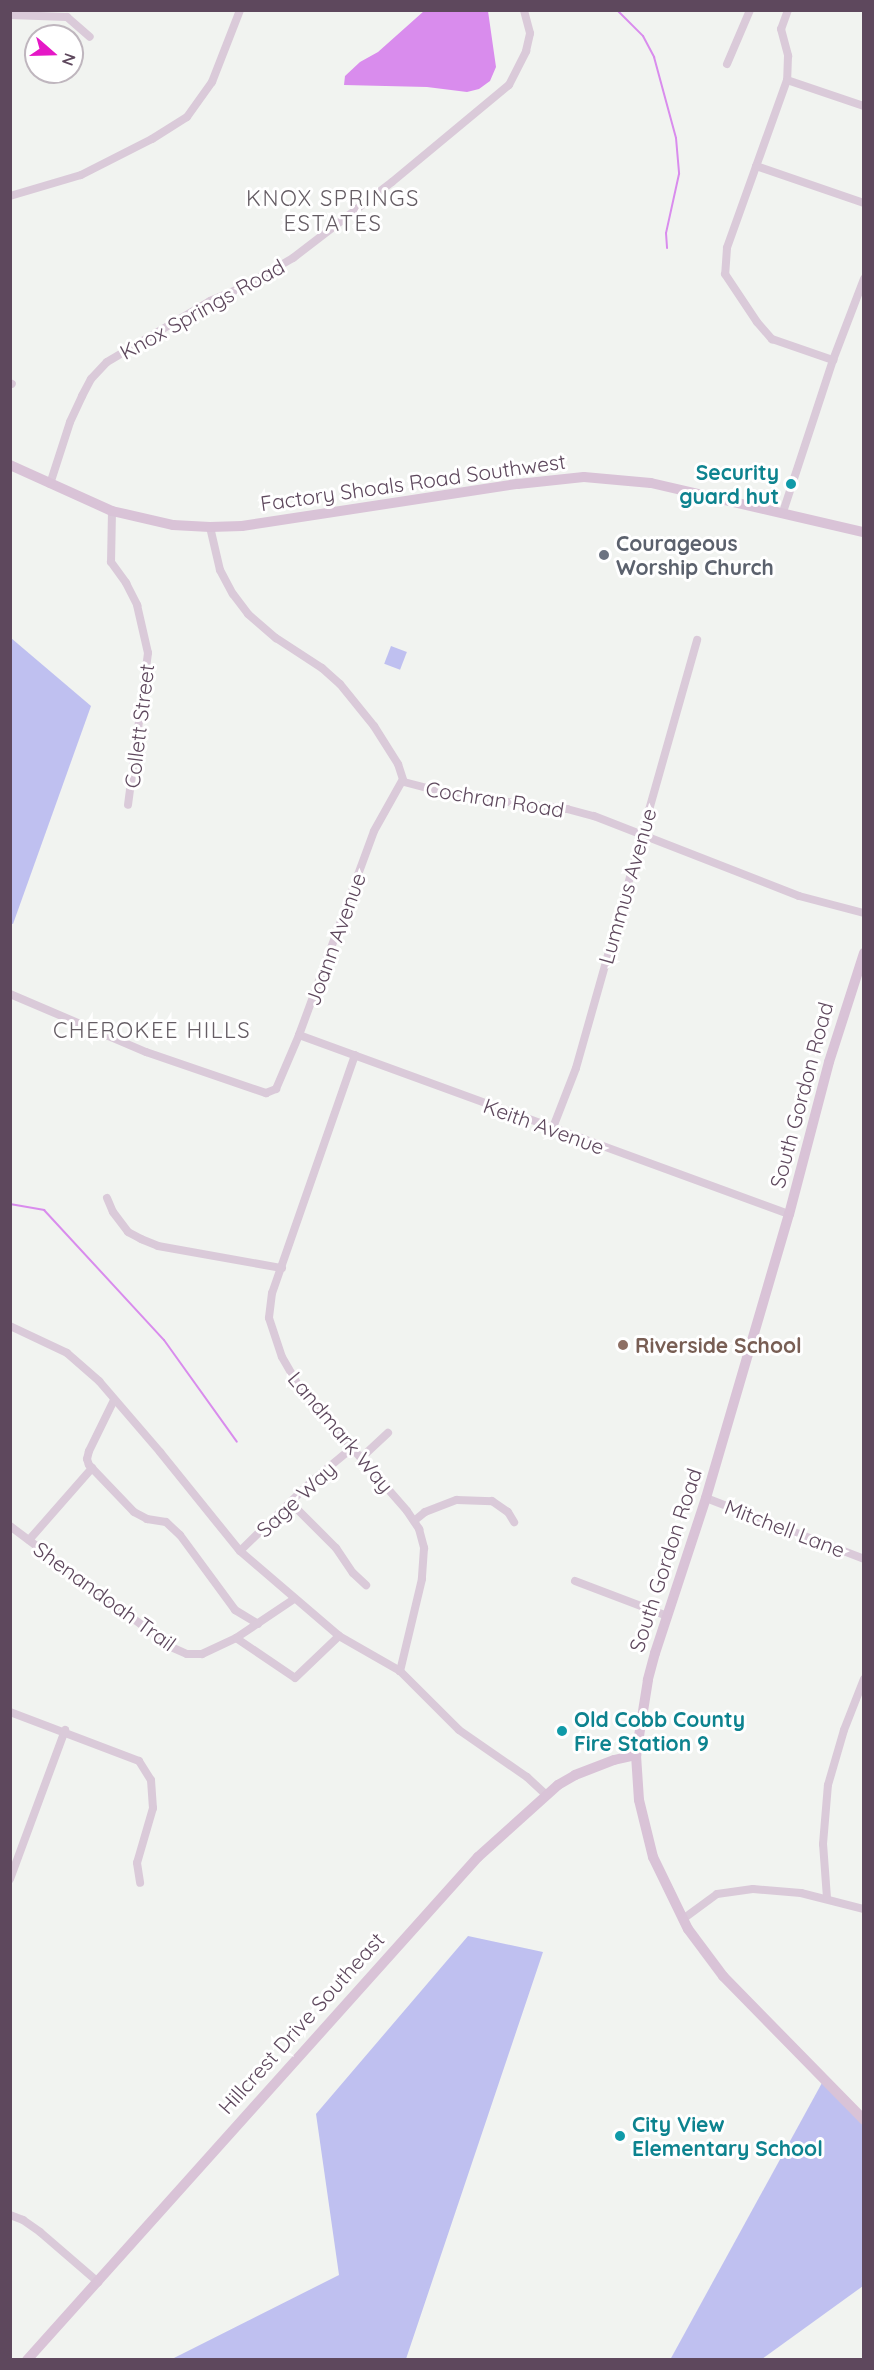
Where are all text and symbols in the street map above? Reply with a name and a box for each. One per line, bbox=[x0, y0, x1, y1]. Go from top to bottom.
north arrow bbox=[24, 24, 84, 84]
text: N bbox=[58, 51, 80, 68]
district label: KNOX SPRINGS ESTATES bbox=[246, 185, 420, 236]
street label: Knox Springs Road bbox=[115, 253, 289, 365]
street label: Factory Shoals Road Southwest bbox=[259, 448, 567, 516]
place label: Security guard hut bbox=[679, 459, 779, 509]
marker: Security guard hut bbox=[784, 477, 798, 491]
place label: Courageous Worship Church bbox=[616, 530, 774, 580]
marker: Courageous Worship Church bbox=[597, 548, 611, 562]
street label: Collett Street bbox=[119, 662, 159, 790]
street label: Cochran Road bbox=[424, 776, 566, 822]
street label: Lummus Avenue bbox=[593, 805, 661, 967]
street label: Joann Avenue bbox=[299, 869, 371, 1009]
street label: South Gordon Road bbox=[764, 999, 838, 1191]
district label: CHEROKEE HILLS bbox=[53, 1018, 251, 1044]
street label: Keith Avenue bbox=[480, 1092, 608, 1160]
place label: Riverside School bbox=[635, 1332, 802, 1358]
marker: Riverside School bbox=[616, 1338, 630, 1352]
street label: Landmark Way bbox=[283, 1366, 399, 1498]
street label: Sage Way bbox=[251, 1456, 341, 1542]
street label: South Gordon Road bbox=[623, 1465, 707, 1655]
street label: Mitchell Lane bbox=[721, 1494, 849, 1562]
street label: Shenandoah Trail bbox=[29, 1536, 181, 1656]
place label: Old Cobb County Fire Station 9 bbox=[574, 1706, 745, 1756]
marker: Old Cobb County Fire Station 9 bbox=[555, 1724, 569, 1738]
street label: Hillcrest Drive Southeast bbox=[213, 1927, 389, 2119]
place label: City View Elementary School bbox=[632, 2111, 823, 2161]
marker: City View Elementary School bbox=[613, 2129, 627, 2143]

